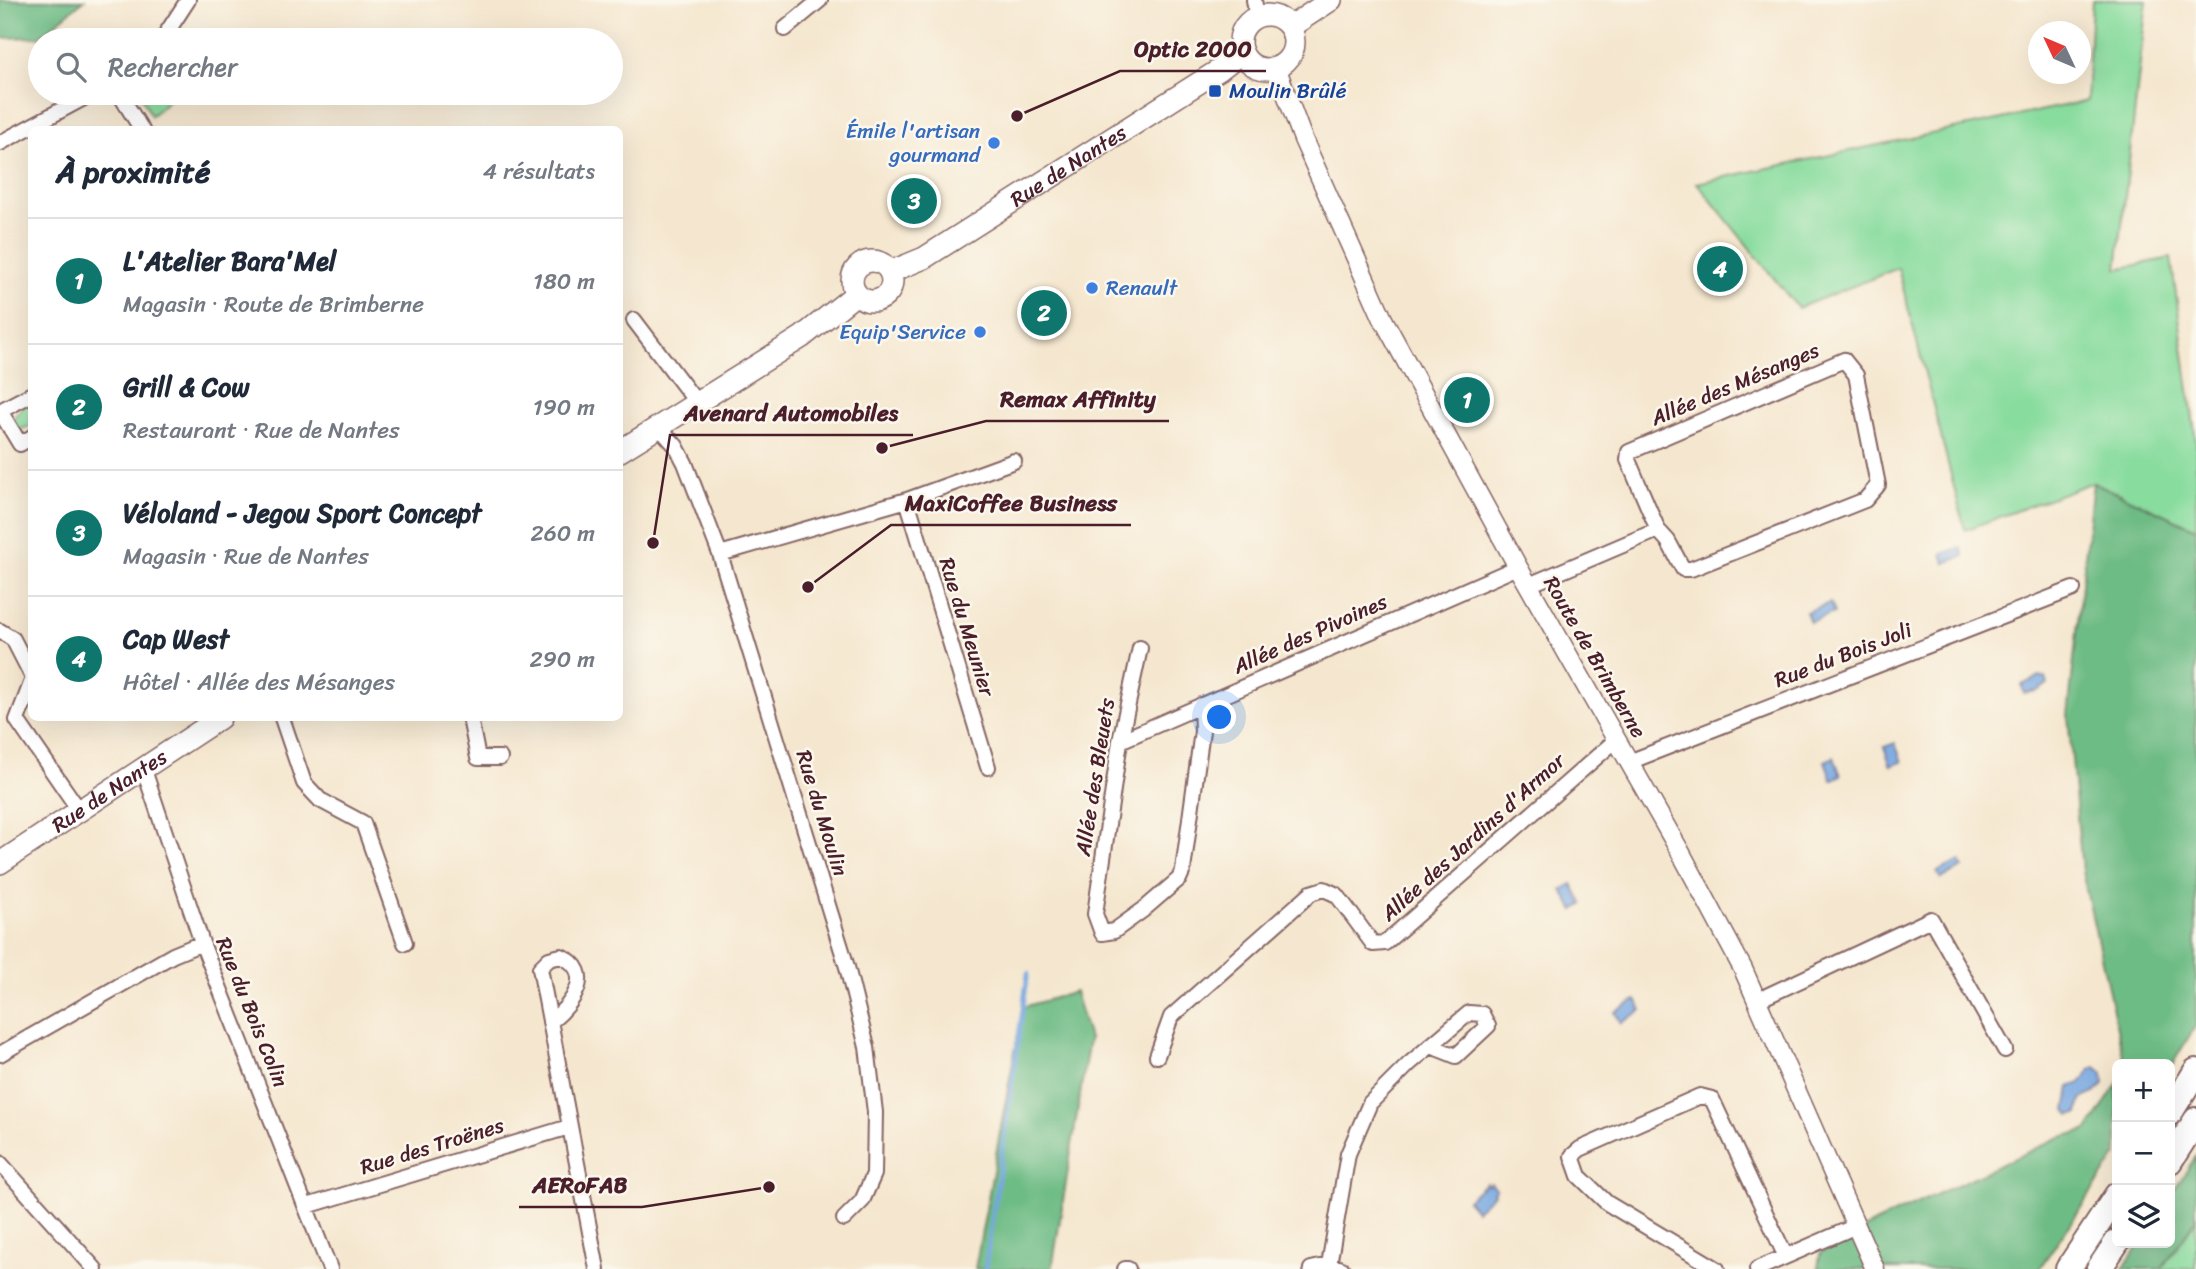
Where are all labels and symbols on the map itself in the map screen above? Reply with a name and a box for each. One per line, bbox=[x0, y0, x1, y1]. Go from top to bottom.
north arrow bbox=[2028, 21, 2091, 84]
callout: Optic 2000 bbox=[1120, 27, 1266, 71]
text: Optic 2000 bbox=[1134, 29, 1252, 70]
place label: Moulin Brûlé bbox=[1229, 72, 1347, 110]
marker: Moulin Brûlé bbox=[1207, 83, 1223, 99]
place label: Émile l'artisan gourmand bbox=[846, 112, 982, 174]
street label: Rue de Nantes bbox=[1002, 114, 1135, 218]
marker: Émile l'artisan gourmand bbox=[986, 135, 1002, 151]
pin: 3 bbox=[891, 175, 937, 227]
pin: 4 bbox=[1697, 243, 1743, 295]
place label: Renault bbox=[1106, 269, 1179, 307]
marker: Renault bbox=[1084, 280, 1100, 296]
pin: 2 bbox=[1021, 287, 1067, 339]
place label: Equip'Service bbox=[839, 313, 966, 351]
marker: Equip'Service bbox=[972, 324, 988, 340]
street label: Allée des Mésanges bbox=[1644, 331, 1826, 437]
pin: 1 bbox=[1444, 374, 1490, 426]
callout: Remax Affinity bbox=[986, 377, 1169, 421]
text: Remax Affinity bbox=[999, 379, 1157, 420]
callout: Avenard Automobiles bbox=[670, 391, 913, 435]
text: Avenard Automobiles bbox=[683, 393, 899, 434]
callout: MaxiCoffee Business bbox=[891, 481, 1131, 525]
text: MaxiCoffee Business bbox=[904, 483, 1119, 524]
street label: Rue du Meunier bbox=[928, 553, 1007, 703]
street label: Route de Brimberne bbox=[1533, 568, 1657, 746]
street label: Allée des Pivoines bbox=[1226, 583, 1394, 685]
street label: Rue du Bois Joli bbox=[1769, 611, 1919, 699]
street label: Allée des Bleuets bbox=[1064, 695, 1126, 860]
your location bbox=[1202, 700, 1236, 734]
street label: Rue de Nantes bbox=[44, 738, 175, 843]
street label: Allée des Jardins d'Armor bbox=[1371, 742, 1575, 932]
street label: Rue du Moulin bbox=[785, 745, 859, 881]
street label: Rue du Bois Colin bbox=[205, 931, 299, 1093]
street label: Rue des Troënes bbox=[355, 1106, 509, 1186]
callout: AERoFAB bbox=[519, 1163, 642, 1207]
text: AERoFAB bbox=[531, 1165, 628, 1206]

